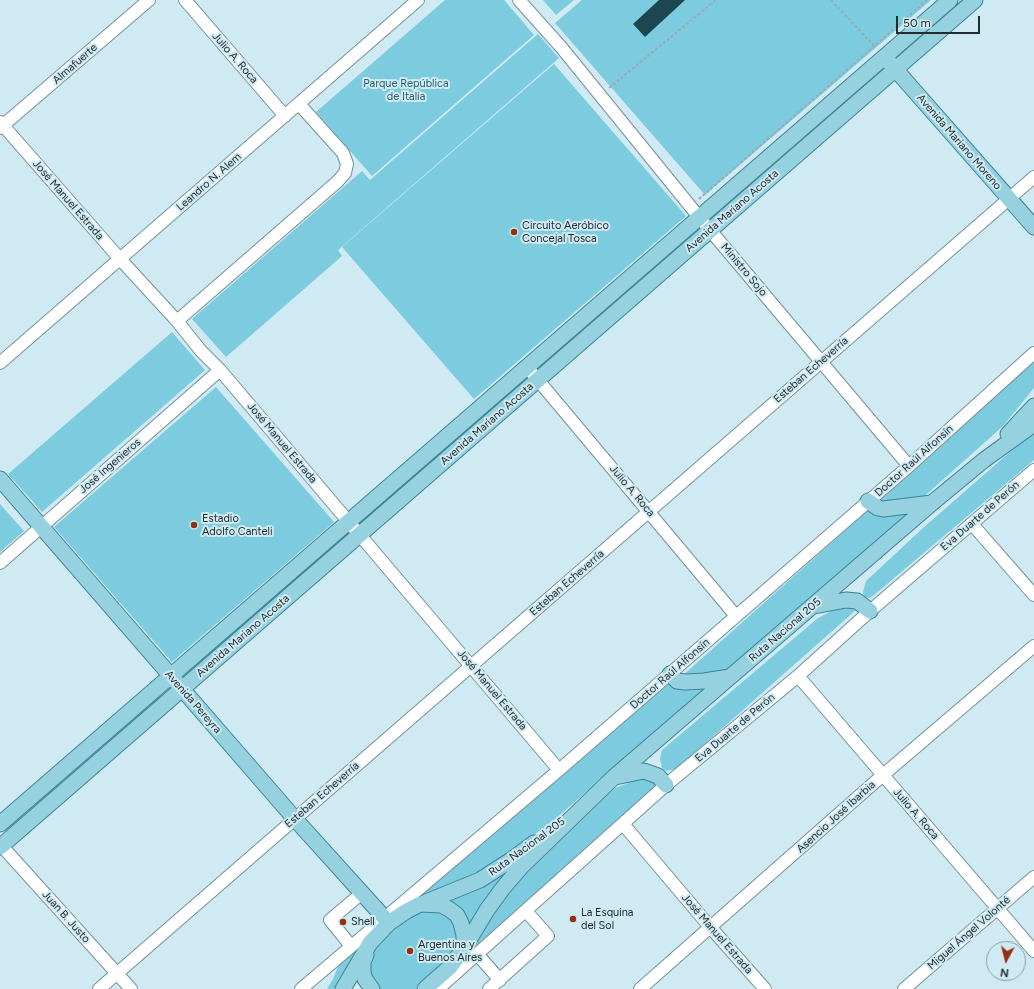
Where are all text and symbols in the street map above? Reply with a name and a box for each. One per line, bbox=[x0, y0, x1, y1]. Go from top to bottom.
scale bar bbox=[898, 8, 982, 34]
text: 50 m bbox=[903, 16, 931, 30]
street label: Julio A. Roca bbox=[209, 30, 261, 86]
street label: Almafuerte bbox=[50, 41, 100, 87]
park label: Parque República de Italia bbox=[363, 77, 449, 103]
street label: Avenida Mariano Moreno bbox=[914, 92, 1004, 192]
street label: Leandro N. Alem bbox=[174, 150, 244, 214]
street label: José Manuel Estrada bbox=[30, 157, 106, 243]
street label: Avenida Mariano Acosta bbox=[683, 167, 781, 255]
place label: Circuito Aeróbico Concejal Tosca bbox=[522, 219, 609, 245]
marker: Circuito Aeróbico Concejal Tosca bbox=[509, 227, 519, 237]
street label: Ministro Sojo bbox=[718, 241, 770, 299]
street label: Esteban Echeverría bbox=[771, 334, 851, 406]
street label: Avenida Mariano Acosta bbox=[438, 380, 536, 468]
street label: José Manuel Estrada bbox=[244, 400, 320, 486]
street label: Doctor Raúl Alfonsín bbox=[872, 422, 956, 500]
street label: José Ingenieros bbox=[76, 436, 144, 496]
street label: Julio A. Roca bbox=[607, 463, 657, 519]
street label: Eva Duarte de Perón bbox=[938, 478, 1022, 554]
place label: Estadio Adolfo Canteli bbox=[202, 512, 273, 538]
marker: Estadio Adolfo Canteli bbox=[189, 520, 199, 530]
street label: Esteban Echeverría bbox=[527, 547, 607, 619]
street label: Avenida Mariano Acosta bbox=[194, 592, 292, 680]
street label: Ruta Nacional 205 bbox=[746, 595, 824, 665]
street label: Doctor Raúl Alfonsín bbox=[628, 636, 712, 712]
street label: José Manuel Estrada bbox=[454, 647, 530, 733]
street label: Avenida Pereyra bbox=[162, 668, 224, 736]
street label: Eva Duarte de Perón bbox=[692, 691, 778, 765]
street label: Esteban Echeverría bbox=[282, 759, 362, 831]
street label: Asencio José Ibarbia bbox=[794, 778, 878, 856]
street label: Julio A. Roca bbox=[890, 786, 942, 842]
street label: Ruta Nacional 205 bbox=[486, 815, 568, 879]
street label: Juan B. Justo bbox=[39, 888, 93, 946]
street label: José Manuel Estrada bbox=[679, 891, 755, 977]
street label: Miguel Ángel Volonté bbox=[925, 893, 1013, 973]
place label: La Esquina del Sol bbox=[581, 906, 633, 932]
marker: La Esquina del Sol bbox=[568, 914, 578, 924]
place label: Shell bbox=[351, 915, 375, 929]
marker: Shell bbox=[338, 917, 348, 927]
place label: Argentina y Buenos Aires bbox=[418, 938, 482, 964]
north arrow bbox=[986, 941, 1026, 981]
marker: Argentina y Buenos Aires bbox=[405, 946, 415, 956]
text: N bbox=[1000, 965, 1010, 979]

